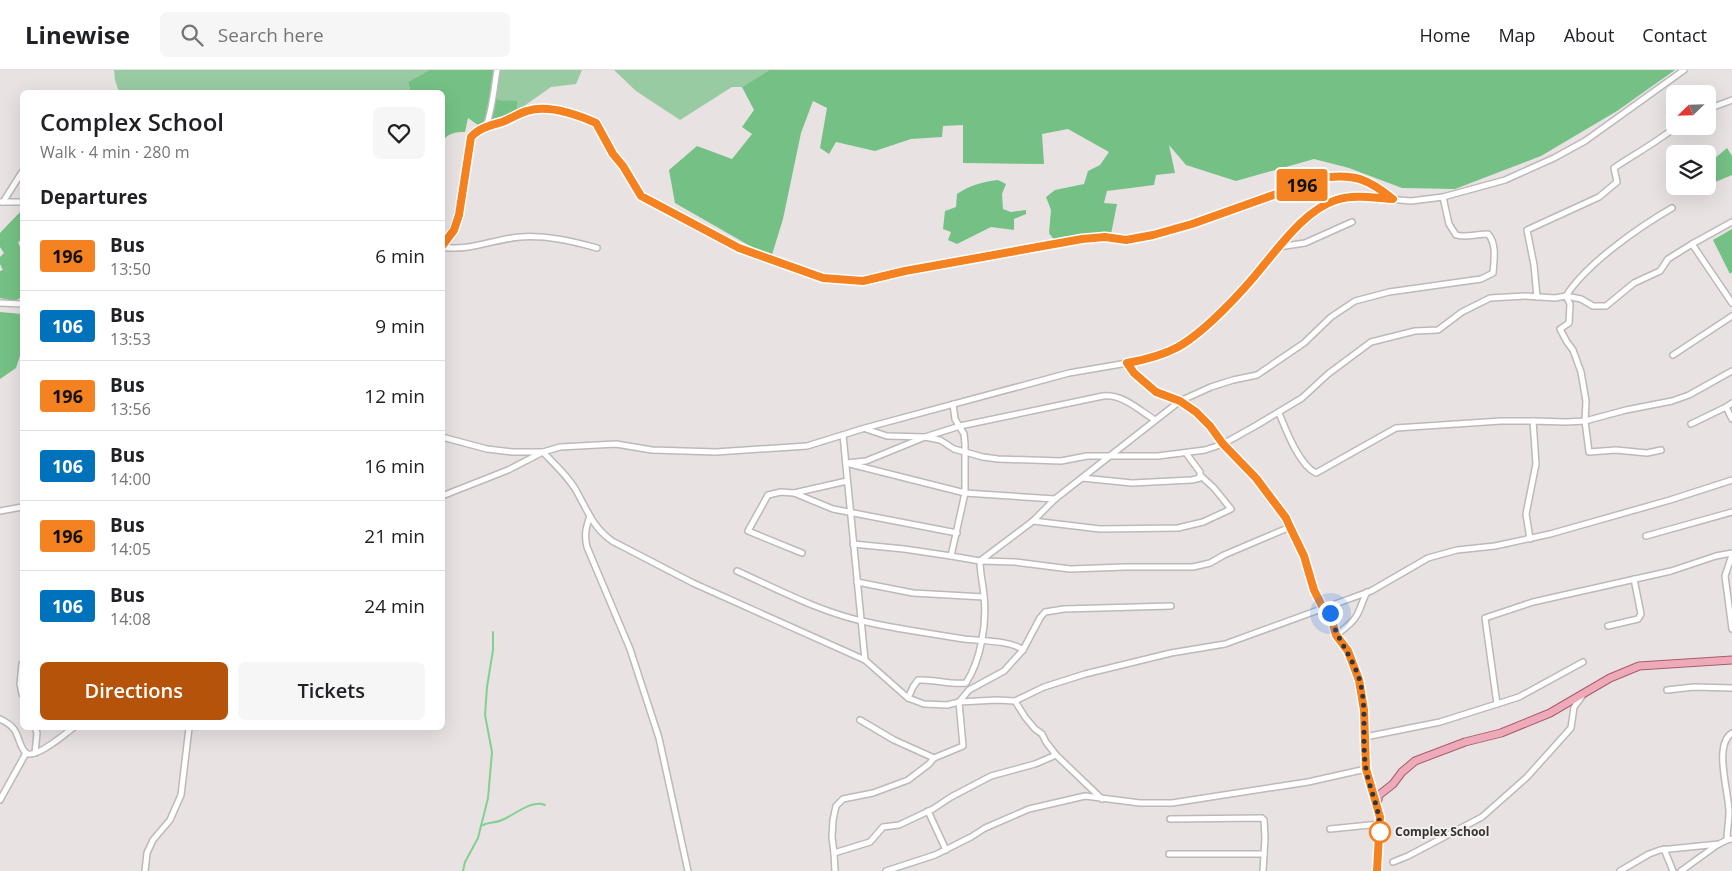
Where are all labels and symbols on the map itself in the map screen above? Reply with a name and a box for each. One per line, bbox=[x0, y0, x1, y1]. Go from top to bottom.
north arrow bbox=[1666, 85, 1716, 135]
line badge: 196 bbox=[1273, 169, 1331, 201]
your location bbox=[1318, 601, 1343, 626]
marker: Complex School bbox=[1369, 821, 1391, 843]
place label: Complex School bbox=[1395, 823, 1489, 840]

